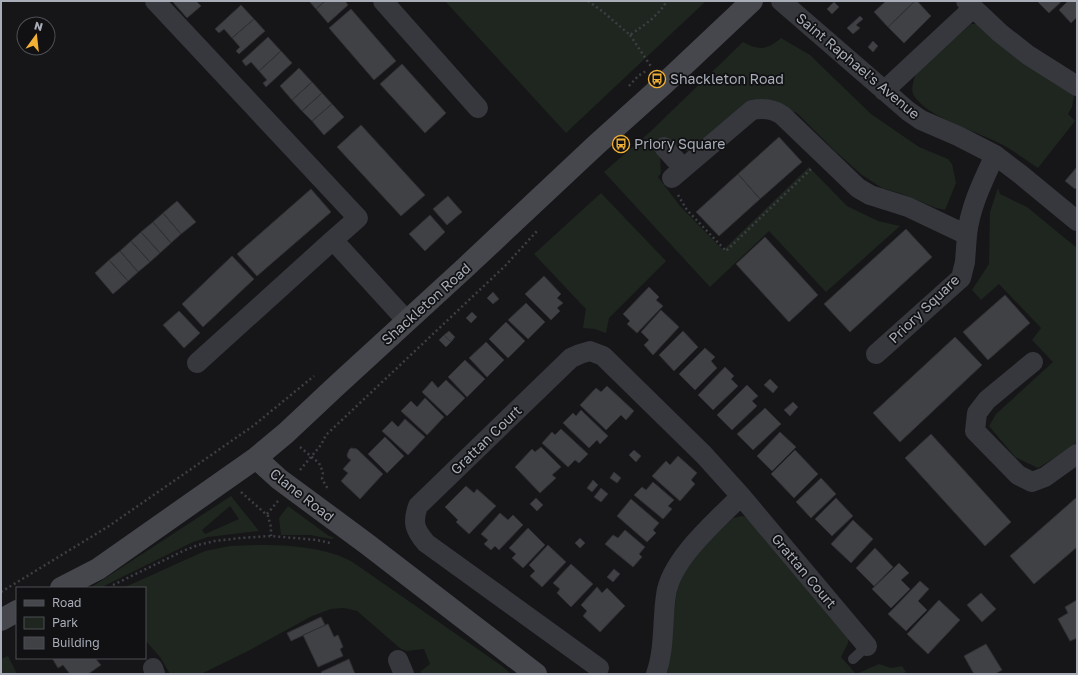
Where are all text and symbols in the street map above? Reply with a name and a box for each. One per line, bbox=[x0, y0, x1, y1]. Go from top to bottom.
street label: Saint Raphael's Avenue bbox=[793, 9, 924, 122]
north arrow bbox=[16, 16, 56, 56]
text: N bbox=[33, 18, 44, 33]
bus stop icon: Shackleton Road bbox=[647, 69, 667, 89]
place label: Shackleton Road bbox=[670, 70, 784, 87]
bus stop icon: Priory Square bbox=[611, 134, 631, 154]
place label: Priory Square bbox=[634, 135, 725, 152]
street label: Shackleton Road bbox=[378, 259, 474, 348]
street label: Priory Square bbox=[885, 271, 962, 347]
street label: Grattan Court bbox=[447, 402, 525, 478]
street label: Clane Road bbox=[267, 464, 338, 525]
street label: Grattan Court bbox=[768, 530, 840, 611]
legend bbox=[16, 587, 146, 659]
text: Road bbox=[52, 595, 81, 610]
text: Park bbox=[52, 615, 78, 630]
text: Building bbox=[52, 635, 100, 650]

